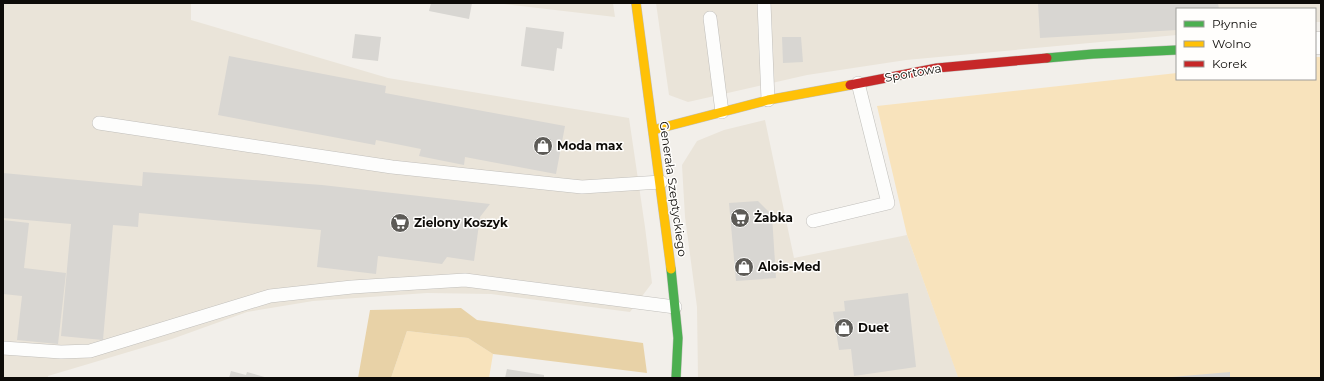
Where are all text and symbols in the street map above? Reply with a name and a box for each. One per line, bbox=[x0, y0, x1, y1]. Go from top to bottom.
legend bbox=[1176, 8, 1316, 80]
text: Płynnie bbox=[1212, 16, 1257, 31]
text: Wolno bbox=[1212, 36, 1251, 51]
text: Korek bbox=[1212, 56, 1248, 71]
street label: Sportowa bbox=[883, 60, 942, 85]
street label: Generała Szeptyckiego bbox=[657, 120, 690, 258]
shop icon: Moda max bbox=[532, 135, 554, 157]
place label: Moda max bbox=[557, 138, 623, 153]
supermarket icon: Żabka bbox=[729, 207, 751, 229]
place label: Żabka bbox=[754, 210, 793, 225]
supermarket icon: Zielony Koszyk bbox=[389, 212, 411, 234]
place label: Zielony Koszyk bbox=[414, 215, 508, 230]
shop icon: Alois-Med bbox=[733, 256, 755, 278]
place label: Alois-Med bbox=[757, 259, 821, 274]
shop icon: Duet bbox=[833, 317, 855, 339]
place label: Duet bbox=[858, 320, 890, 335]

